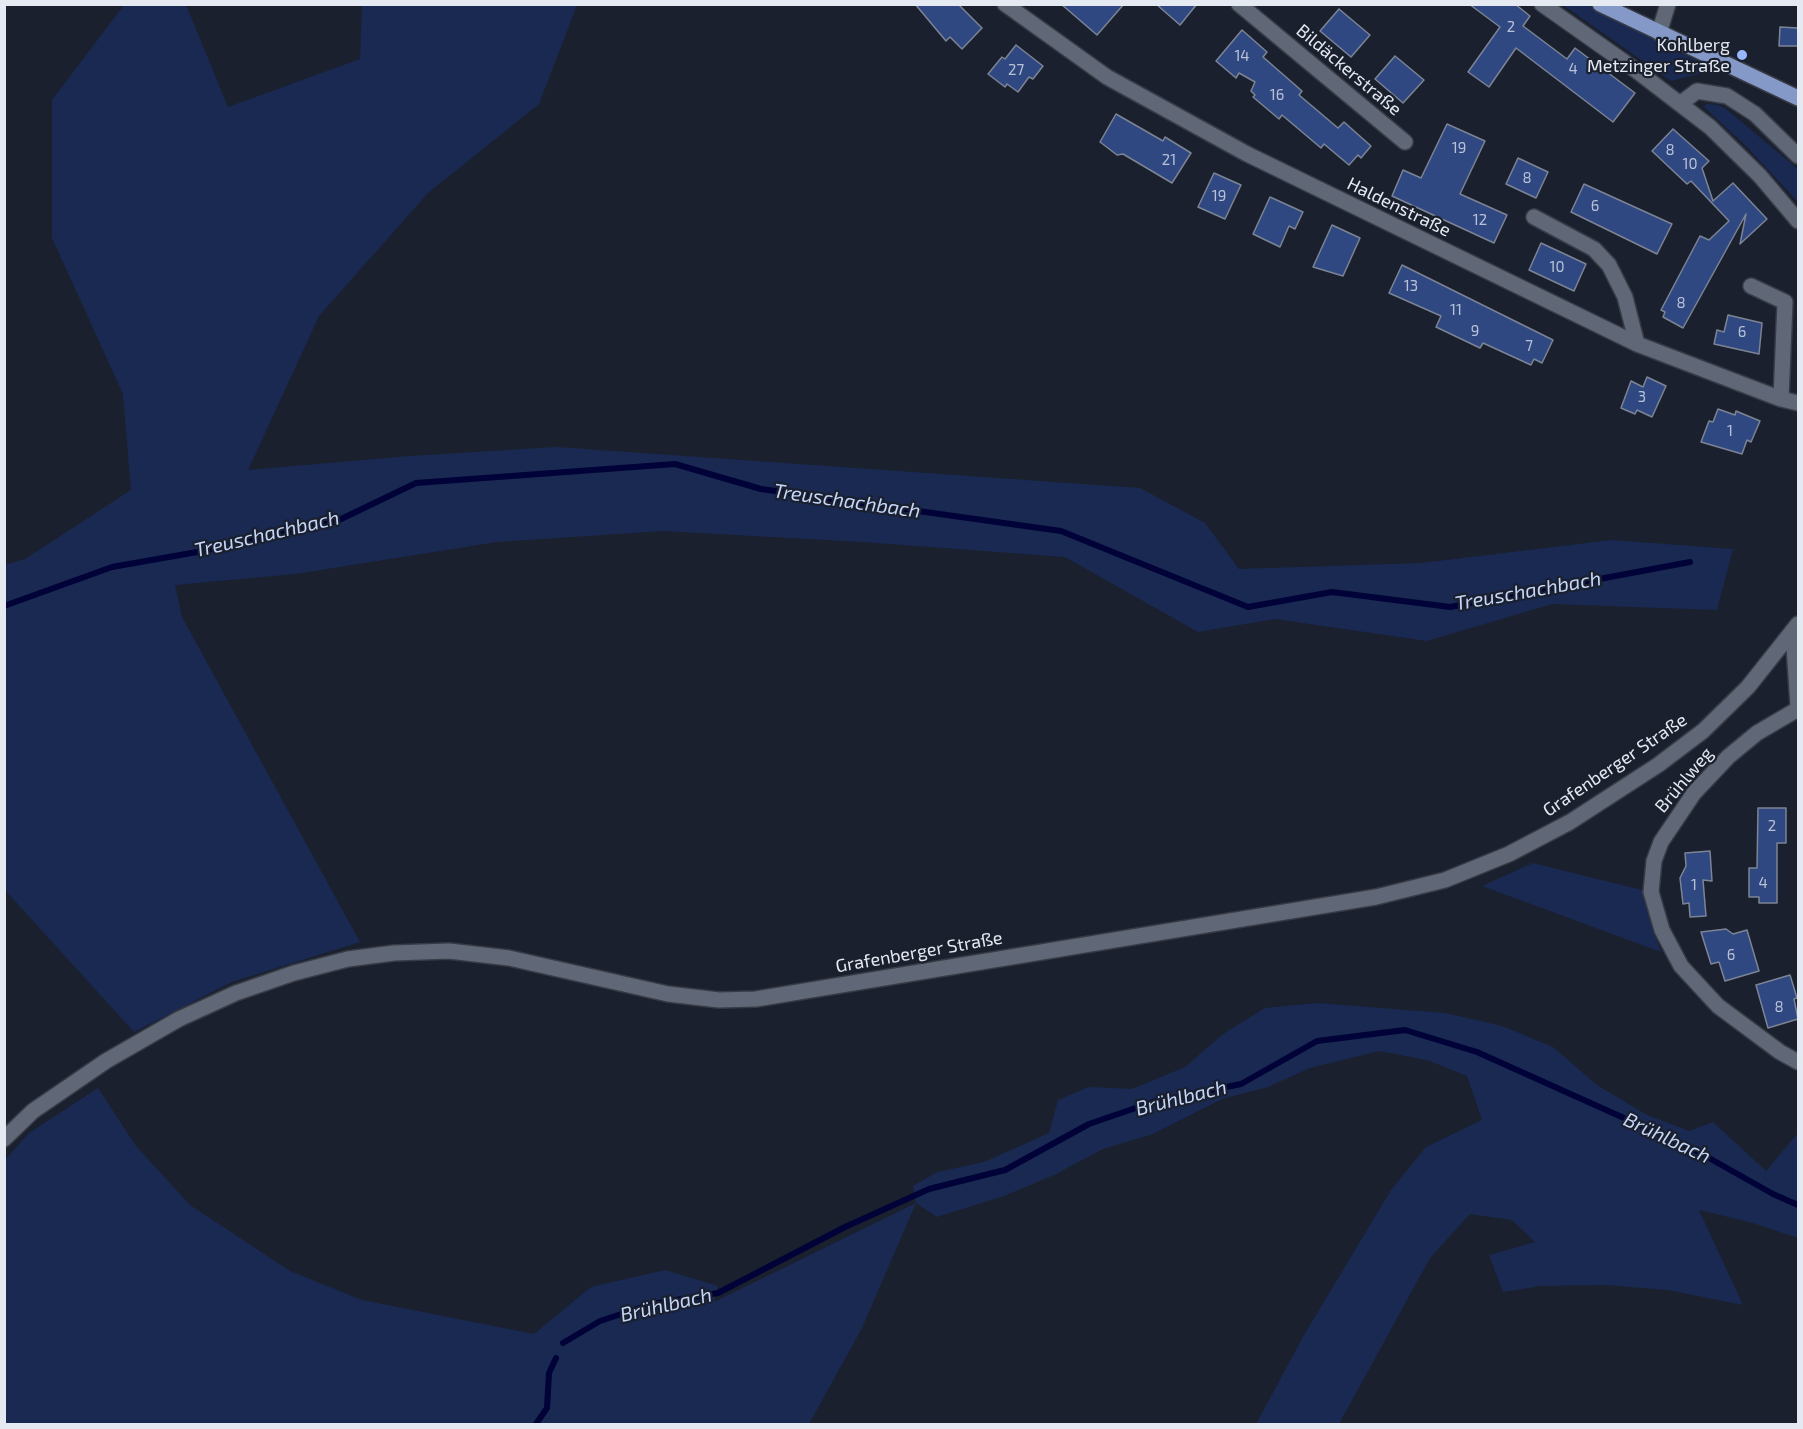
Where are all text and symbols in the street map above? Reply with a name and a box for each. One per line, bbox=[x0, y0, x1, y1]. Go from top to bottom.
house number: 2 bbox=[1507, 18, 1515, 36]
street label: Bildäckerstraße bbox=[1292, 20, 1406, 120]
place label: Kohlberg Metzinger Straße bbox=[1587, 34, 1730, 76]
house number: 14 bbox=[1234, 47, 1250, 65]
marker: Kohlberg Metzinger Straße bbox=[1735, 48, 1749, 62]
house number: 4 bbox=[1568, 60, 1578, 78]
house number: 27 bbox=[1008, 61, 1024, 79]
house number: 16 bbox=[1270, 86, 1284, 104]
house number: 19 bbox=[1452, 139, 1466, 157]
house number: 8 bbox=[1665, 141, 1675, 159]
house number: 21 bbox=[1162, 151, 1176, 169]
house number: 10 bbox=[1682, 155, 1698, 173]
house number: 8 bbox=[1522, 169, 1532, 187]
street label: Haldenstraße bbox=[1344, 173, 1454, 241]
house number: 19 bbox=[1212, 187, 1226, 205]
house number: 6 bbox=[1591, 197, 1599, 215]
house number: 12 bbox=[1473, 211, 1487, 229]
house number: 10 bbox=[1549, 258, 1565, 276]
house number: 13 bbox=[1404, 277, 1418, 295]
house number: 8 bbox=[1676, 294, 1686, 312]
house number: 11 bbox=[1450, 301, 1462, 319]
house number: 9 bbox=[1471, 322, 1479, 340]
house number: 6 bbox=[1738, 323, 1746, 341]
house number: 7 bbox=[1525, 337, 1533, 355]
house number: 3 bbox=[1638, 388, 1646, 406]
house number: 1 bbox=[1727, 422, 1733, 440]
water label: Treuschachbach bbox=[772, 479, 922, 523]
water label: Treuschachbach bbox=[192, 506, 342, 562]
water label: Treuschachbach bbox=[1453, 566, 1603, 616]
street label: Grafenberger Straße bbox=[1539, 709, 1691, 821]
street label: Brühlweg bbox=[1650, 743, 1718, 817]
house number: 2 bbox=[1768, 817, 1776, 835]
house number: 4 bbox=[1758, 874, 1768, 892]
house number: 1 bbox=[1691, 876, 1697, 894]
street label: Grafenberger Straße bbox=[834, 927, 1004, 977]
house number: 6 bbox=[1727, 946, 1735, 964]
house number: 8 bbox=[1774, 998, 1784, 1016]
water label: Brühlbach bbox=[1133, 1075, 1229, 1121]
water label: Brühlbach bbox=[1620, 1107, 1714, 1169]
water label: Brühlbach bbox=[618, 1283, 714, 1327]

